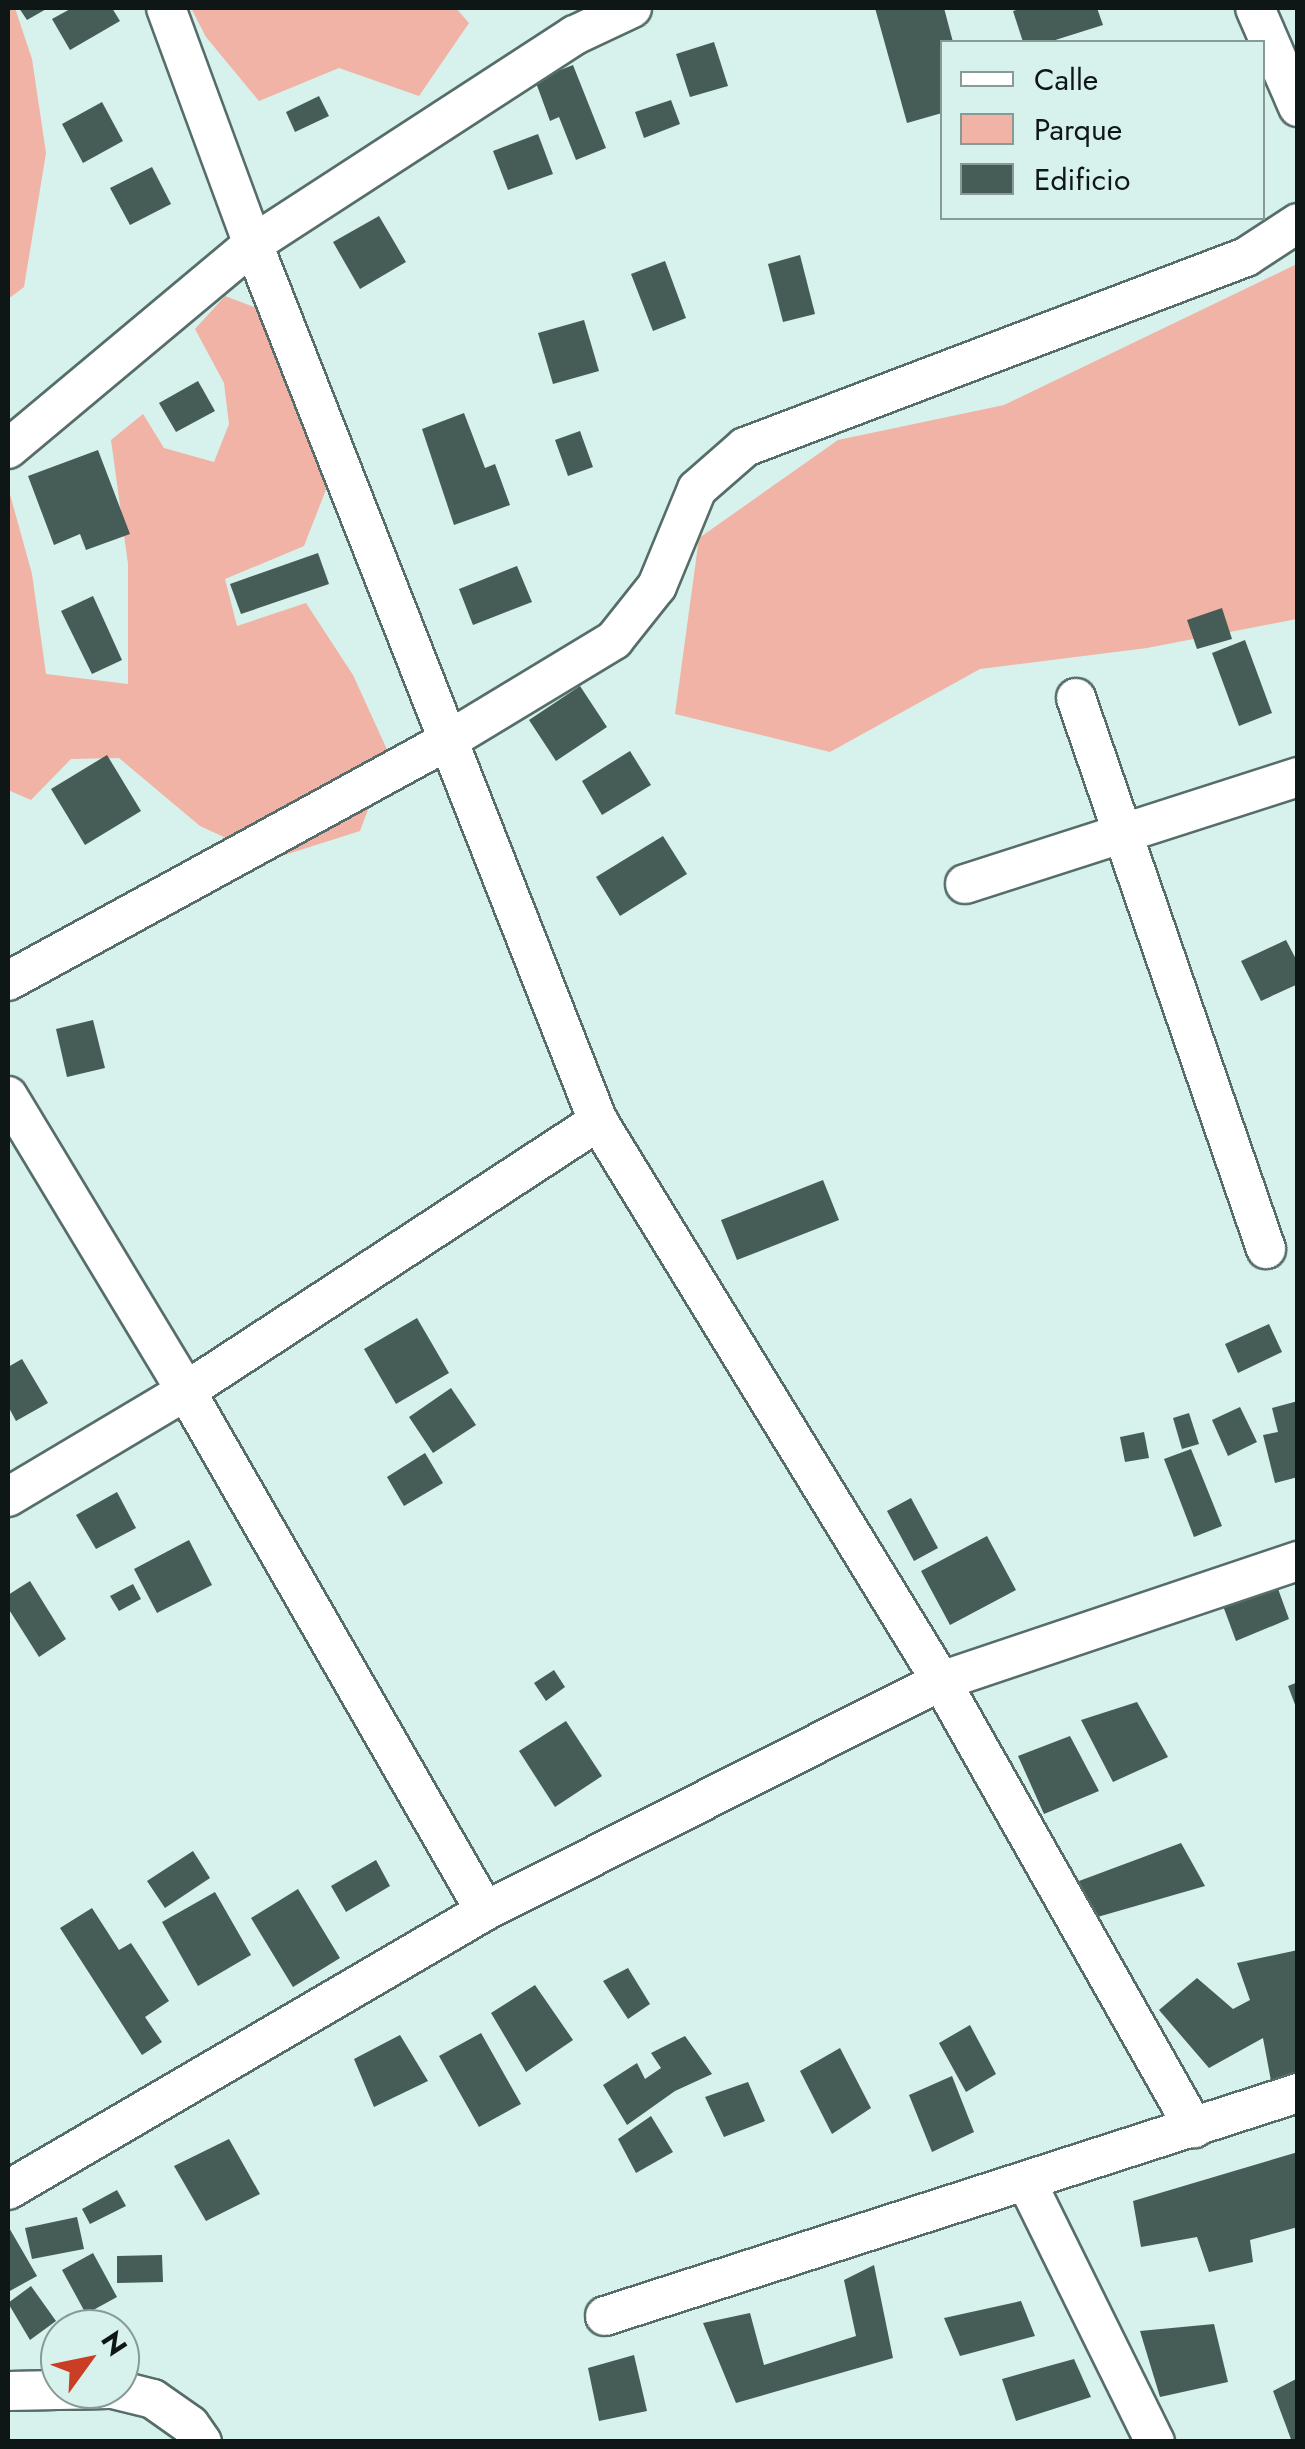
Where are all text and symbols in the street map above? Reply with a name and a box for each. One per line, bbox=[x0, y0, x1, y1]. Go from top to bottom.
legend bbox=[940, 40, 1265, 220]
text: Calle bbox=[1034, 58, 1098, 101]
text: Parque bbox=[1034, 108, 1122, 151]
text: Edificio bbox=[1034, 158, 1130, 201]
north arrow bbox=[40, 2309, 140, 2409]
text: N bbox=[91, 2323, 137, 2364]

